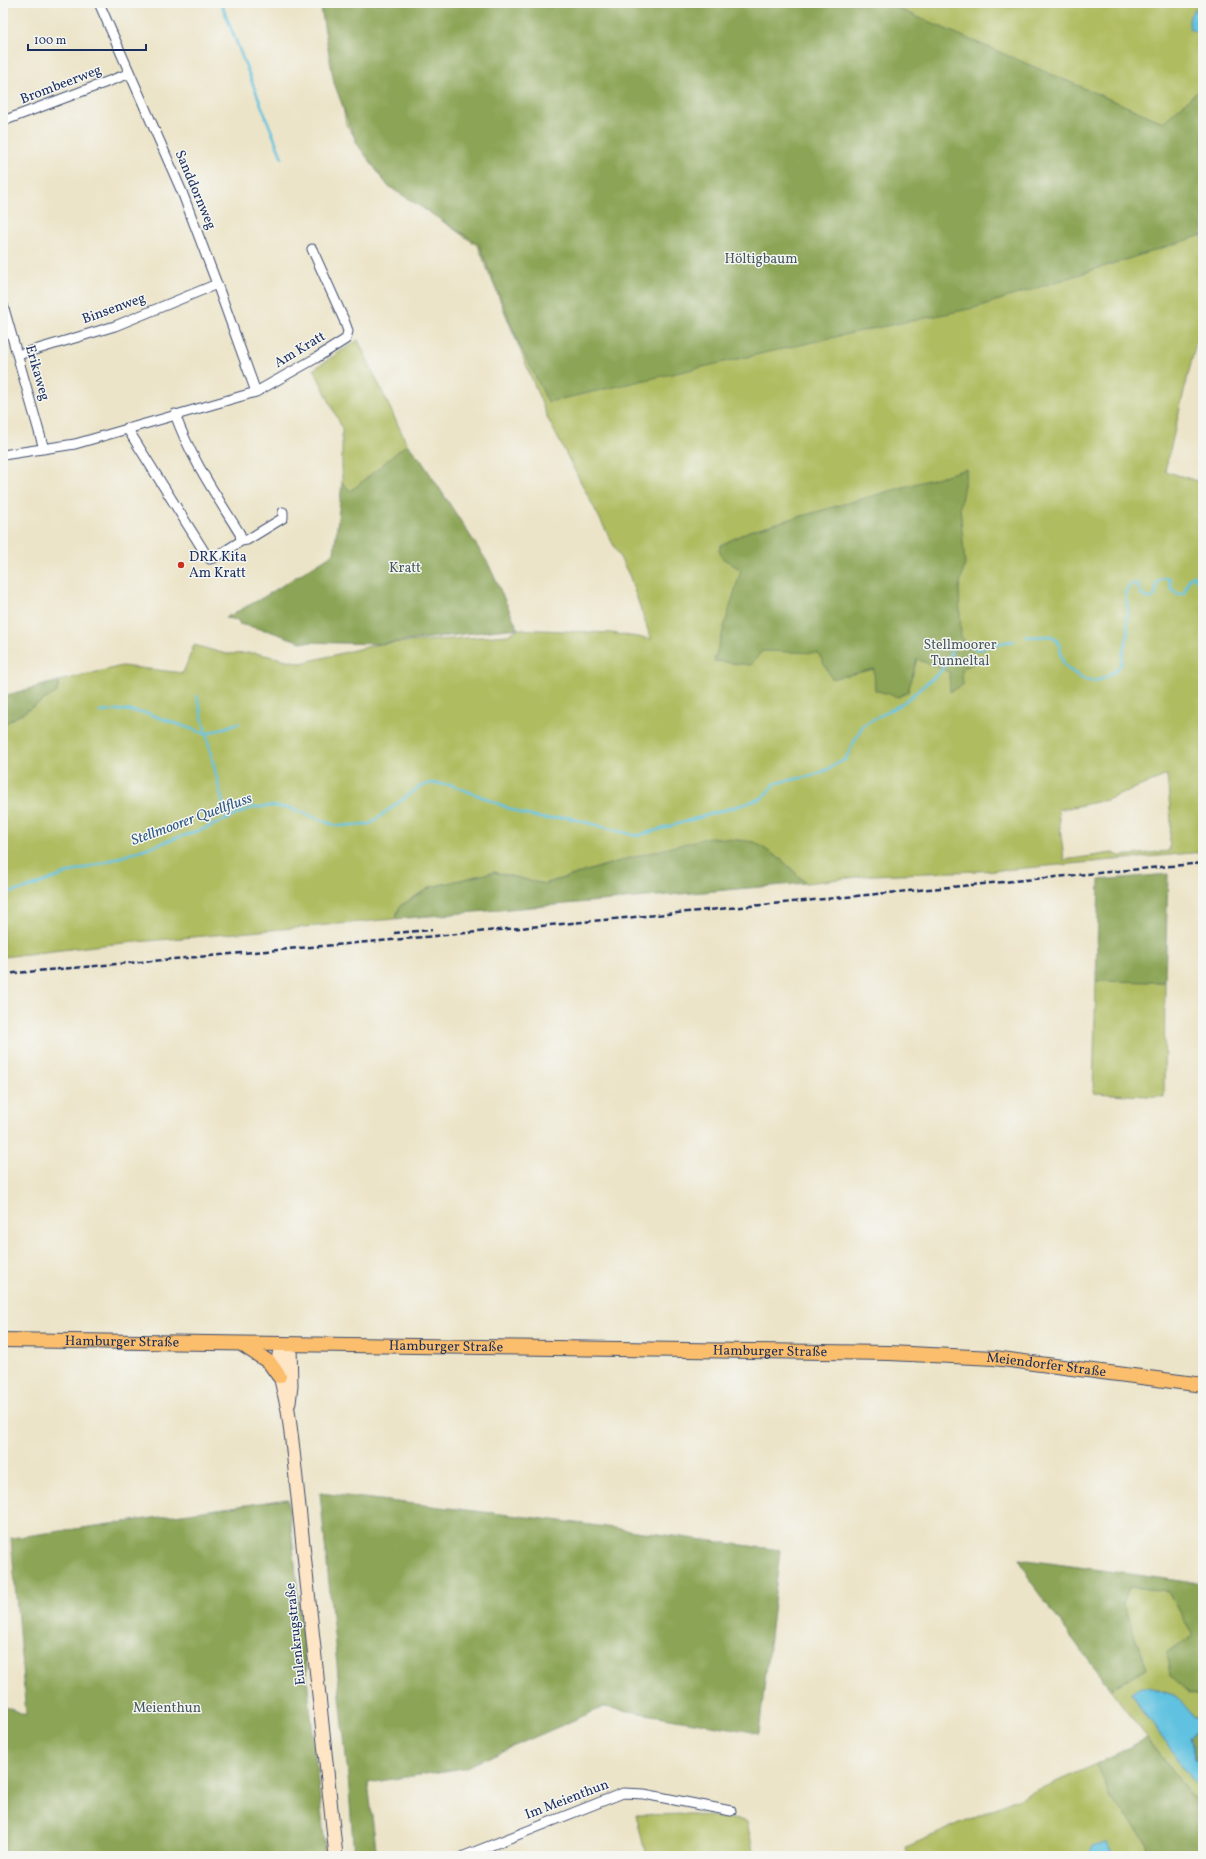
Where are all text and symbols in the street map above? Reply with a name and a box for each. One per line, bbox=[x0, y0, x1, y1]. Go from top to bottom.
scale bar bbox=[28, 26, 146, 52]
text: 100 m bbox=[34, 33, 67, 49]
street label: Brombeerweg bbox=[18, 61, 104, 109]
street label: Sanddornweg bbox=[170, 147, 220, 233]
park label: Höltigbaum bbox=[724, 250, 798, 269]
street label: Binsenweg bbox=[80, 289, 148, 329]
street label: Am Kratt bbox=[271, 327, 329, 373]
street label: Erikaweg bbox=[20, 343, 54, 403]
place label: DRK Kita Am Kratt bbox=[189, 548, 247, 583]
park label: Kratt bbox=[389, 559, 421, 578]
marker: DRK Kita Am Kratt bbox=[176, 560, 186, 570]
park label: Stellmoorer Tunneltal bbox=[923, 636, 997, 671]
water label: Stellmoorer Quellfluss bbox=[129, 788, 256, 852]
street label: Hamburger Straße bbox=[65, 1331, 180, 1352]
street label: Hamburger Straße bbox=[389, 1336, 504, 1357]
street label: Hamburger Straße bbox=[713, 1341, 828, 1362]
street label: Meiendorfer Straße bbox=[986, 1348, 1108, 1382]
street label: Eulenkrugstraße bbox=[281, 1582, 311, 1686]
park label: Meienthun bbox=[133, 1699, 201, 1718]
street label: Im Meienthun bbox=[522, 1775, 612, 1825]

